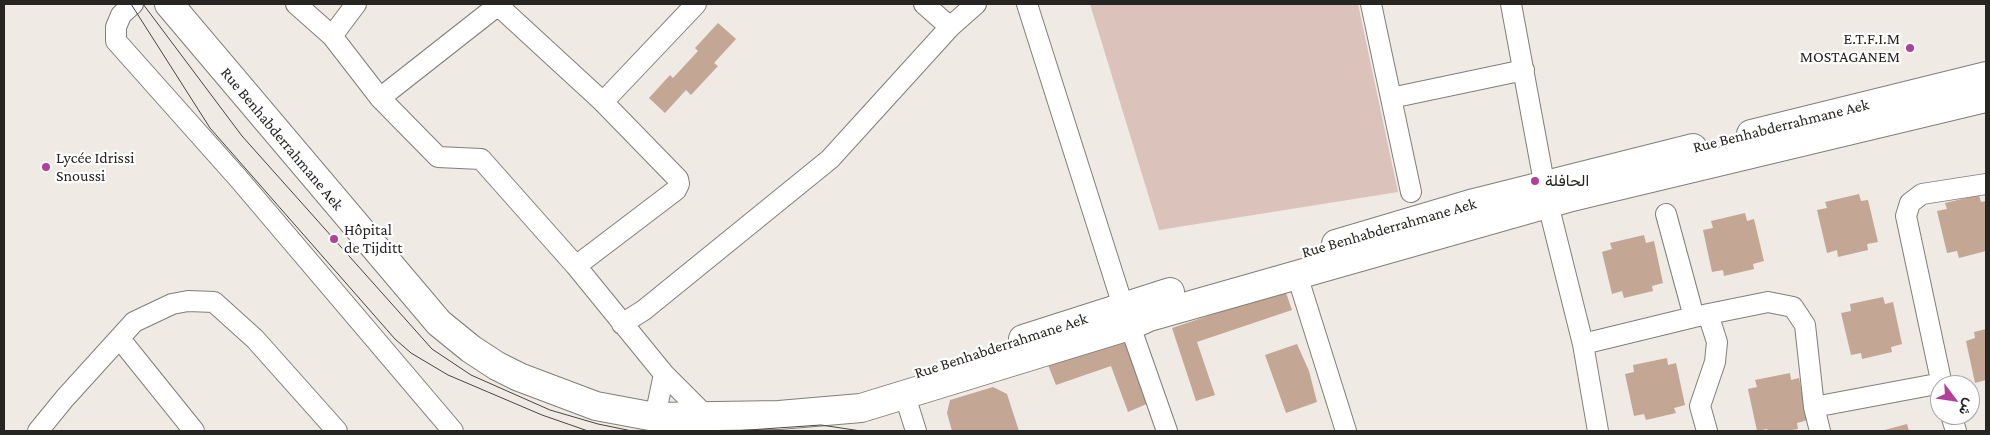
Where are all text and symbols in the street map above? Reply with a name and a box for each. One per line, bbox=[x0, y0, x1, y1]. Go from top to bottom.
place label: E.T.F.I.M MOSTAGANEM bbox=[1800, 29, 1900, 67]
marker: E.T.F.I.M MOSTAGANEM bbox=[1904, 42, 1916, 54]
street label: Rue Benhabderrahmane Aek bbox=[216, 64, 348, 214]
street label: Rue Benhabderrahmane Aek bbox=[1691, 95, 1871, 157]
place label: Lycée Idrissi Snoussi bbox=[56, 148, 134, 186]
marker: Lycée Idrissi Snoussi bbox=[40, 161, 52, 173]
place label: الحافلة bbox=[1545, 171, 1589, 191]
marker: الحافلة bbox=[1529, 175, 1541, 187]
street label: Rue Benhabderrahmane Aek bbox=[1299, 194, 1479, 262]
place label: Hôpital de Tijditt bbox=[344, 220, 402, 258]
marker: Hôpital de Tijditt bbox=[328, 233, 340, 245]
street label: Rue Benhabderrahmane Aek bbox=[912, 309, 1090, 383]
north arrow bbox=[1930, 375, 1980, 425]
text: ش bbox=[1956, 396, 1978, 419]

